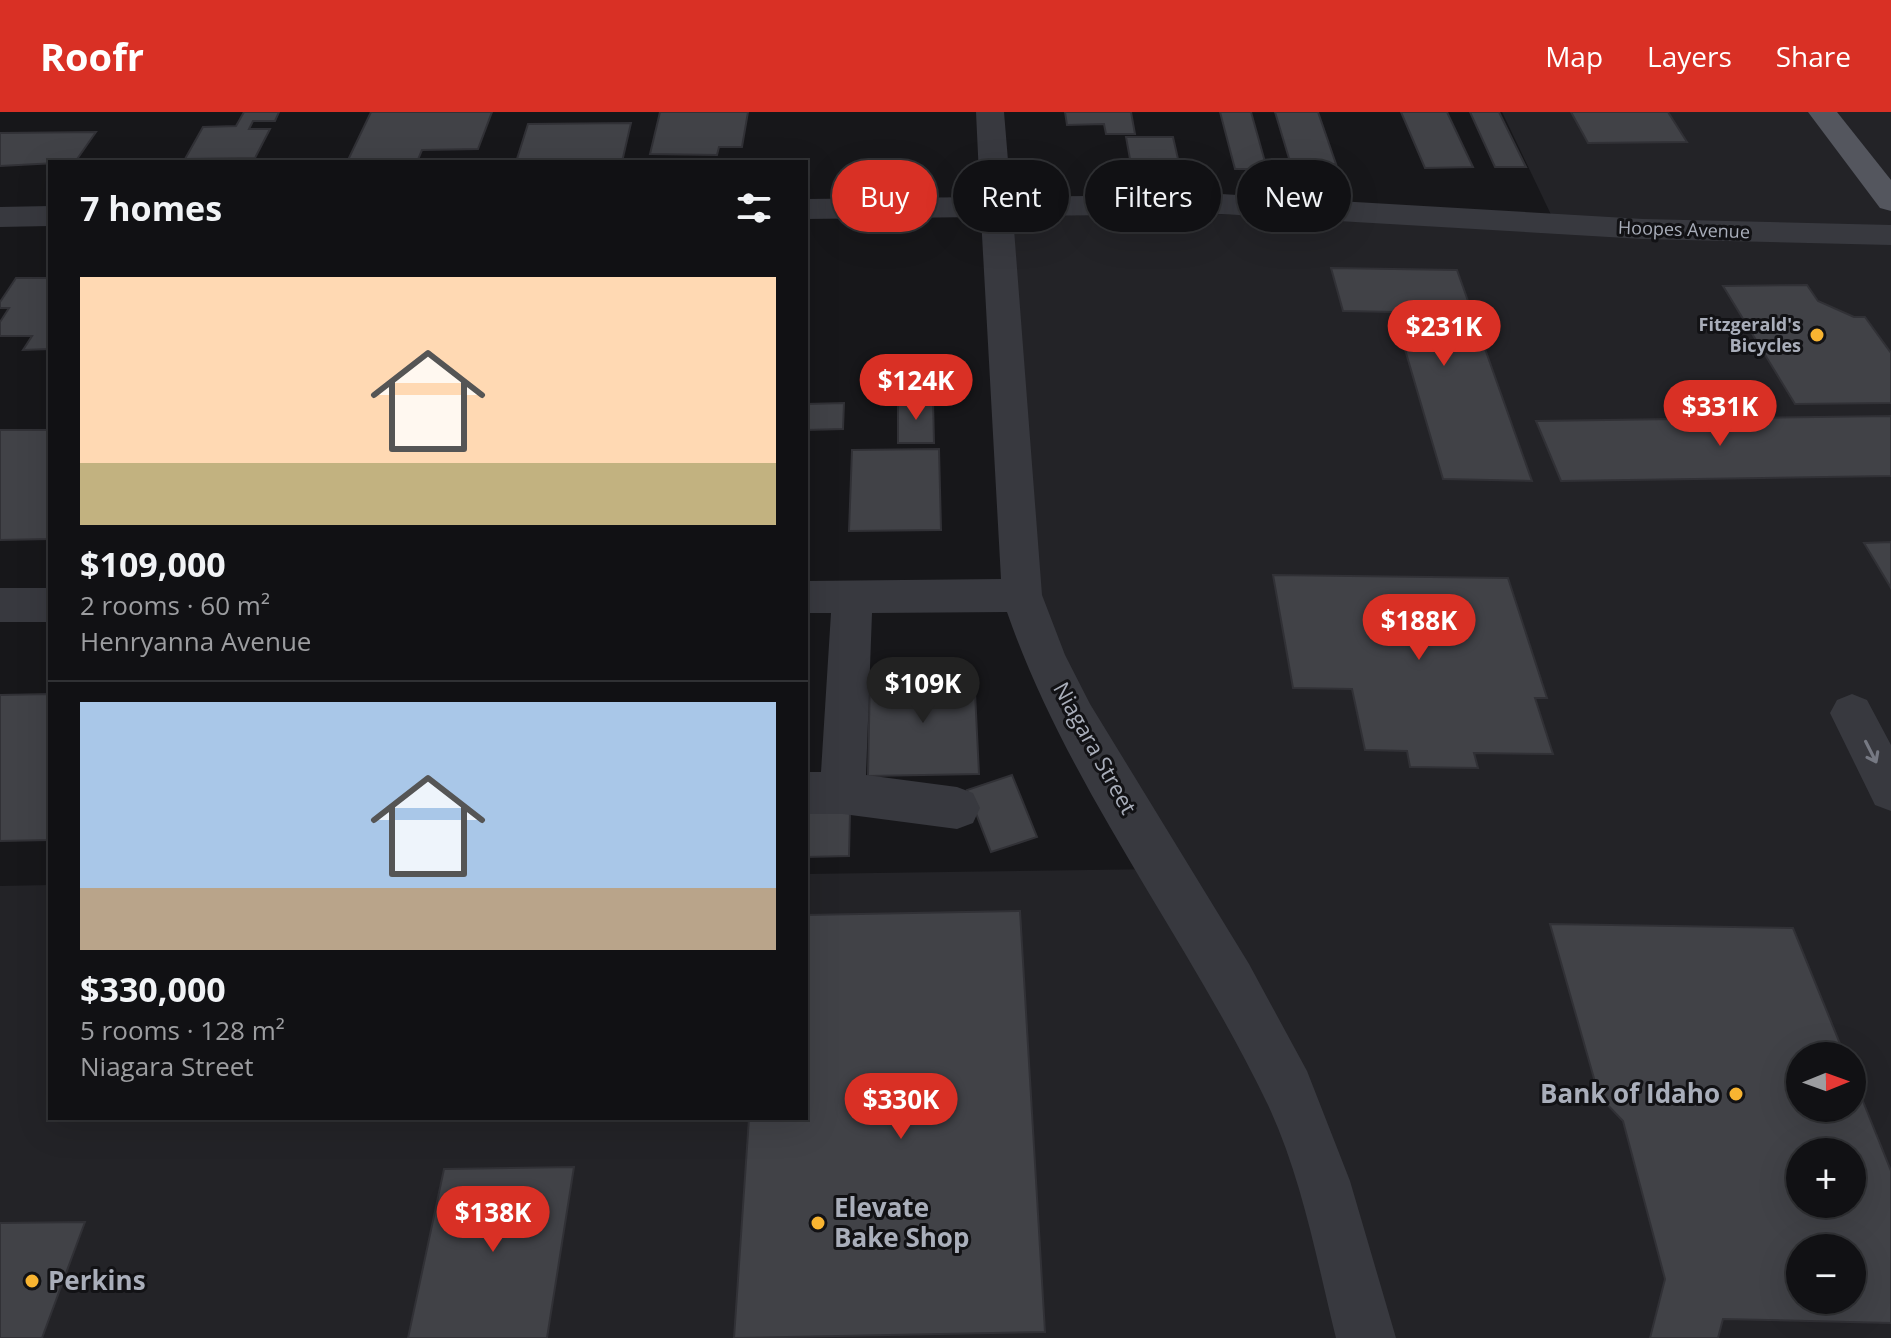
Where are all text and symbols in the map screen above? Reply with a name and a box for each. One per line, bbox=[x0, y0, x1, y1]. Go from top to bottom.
text: Roofr bbox=[40, 30, 144, 82]
text: Map bbox=[1545, 37, 1603, 75]
text: Layers bbox=[1647, 37, 1732, 75]
text: Share bbox=[1776, 37, 1851, 75]
chip: Buy bbox=[832, 160, 937, 232]
chip: Rent bbox=[953, 160, 1069, 232]
chip: Filters bbox=[1085, 160, 1221, 232]
chip: New bbox=[1237, 160, 1351, 232]
text: 7 homes bbox=[80, 185, 222, 231]
icon: filters bbox=[732, 186, 776, 230]
street label: Hoopes Avenue bbox=[1618, 215, 1750, 243]
pin: $231K bbox=[1388, 300, 1500, 368]
text: $231K bbox=[1406, 308, 1482, 344]
place label: Fitzgerald's Bicycles bbox=[1699, 312, 1801, 357]
marker: Fitzgerald's Bicycles bbox=[1808, 326, 1826, 344]
icon: home bbox=[356, 329, 500, 473]
pin: $124K bbox=[860, 354, 972, 422]
text: $124K bbox=[878, 362, 954, 398]
pin: $331K bbox=[1664, 380, 1776, 448]
text: $331K bbox=[1682, 388, 1758, 424]
text: $109,000 bbox=[80, 541, 226, 587]
text: 2 rooms · 60 m² bbox=[80, 587, 270, 623]
pin: $188K bbox=[1363, 594, 1475, 662]
text: $188K bbox=[1381, 602, 1457, 638]
text: Henryanna Avenue bbox=[80, 623, 311, 659]
pin: $109K bbox=[867, 657, 979, 725]
text: $109K bbox=[885, 665, 961, 701]
street label: Niagara Street bbox=[1047, 676, 1145, 819]
one-way arrow bbox=[1864, 740, 1880, 764]
icon: home bbox=[356, 754, 500, 898]
text: $330,000 bbox=[80, 966, 226, 1012]
text: 5 rooms · 128 m² bbox=[80, 1012, 285, 1048]
north arrow bbox=[1786, 1042, 1866, 1122]
map controls bbox=[1786, 1042, 1866, 1314]
text: Niagara Street bbox=[80, 1048, 254, 1084]
pin: $330K bbox=[845, 1073, 957, 1141]
place label: Bank of Idaho bbox=[1540, 1075, 1720, 1111]
text: $330K bbox=[863, 1081, 939, 1117]
marker: Bank of Idaho bbox=[1727, 1085, 1745, 1103]
button: + bbox=[1786, 1138, 1866, 1218]
pin: $138K bbox=[437, 1186, 549, 1254]
place label: Elevate Bake Shop bbox=[834, 1189, 969, 1255]
text: $138K bbox=[455, 1194, 531, 1230]
marker: Elevate Bake Shop bbox=[809, 1214, 827, 1232]
button: − bbox=[1786, 1234, 1866, 1314]
place label: Perkins bbox=[48, 1262, 146, 1298]
marker: Perkins bbox=[23, 1272, 41, 1290]

